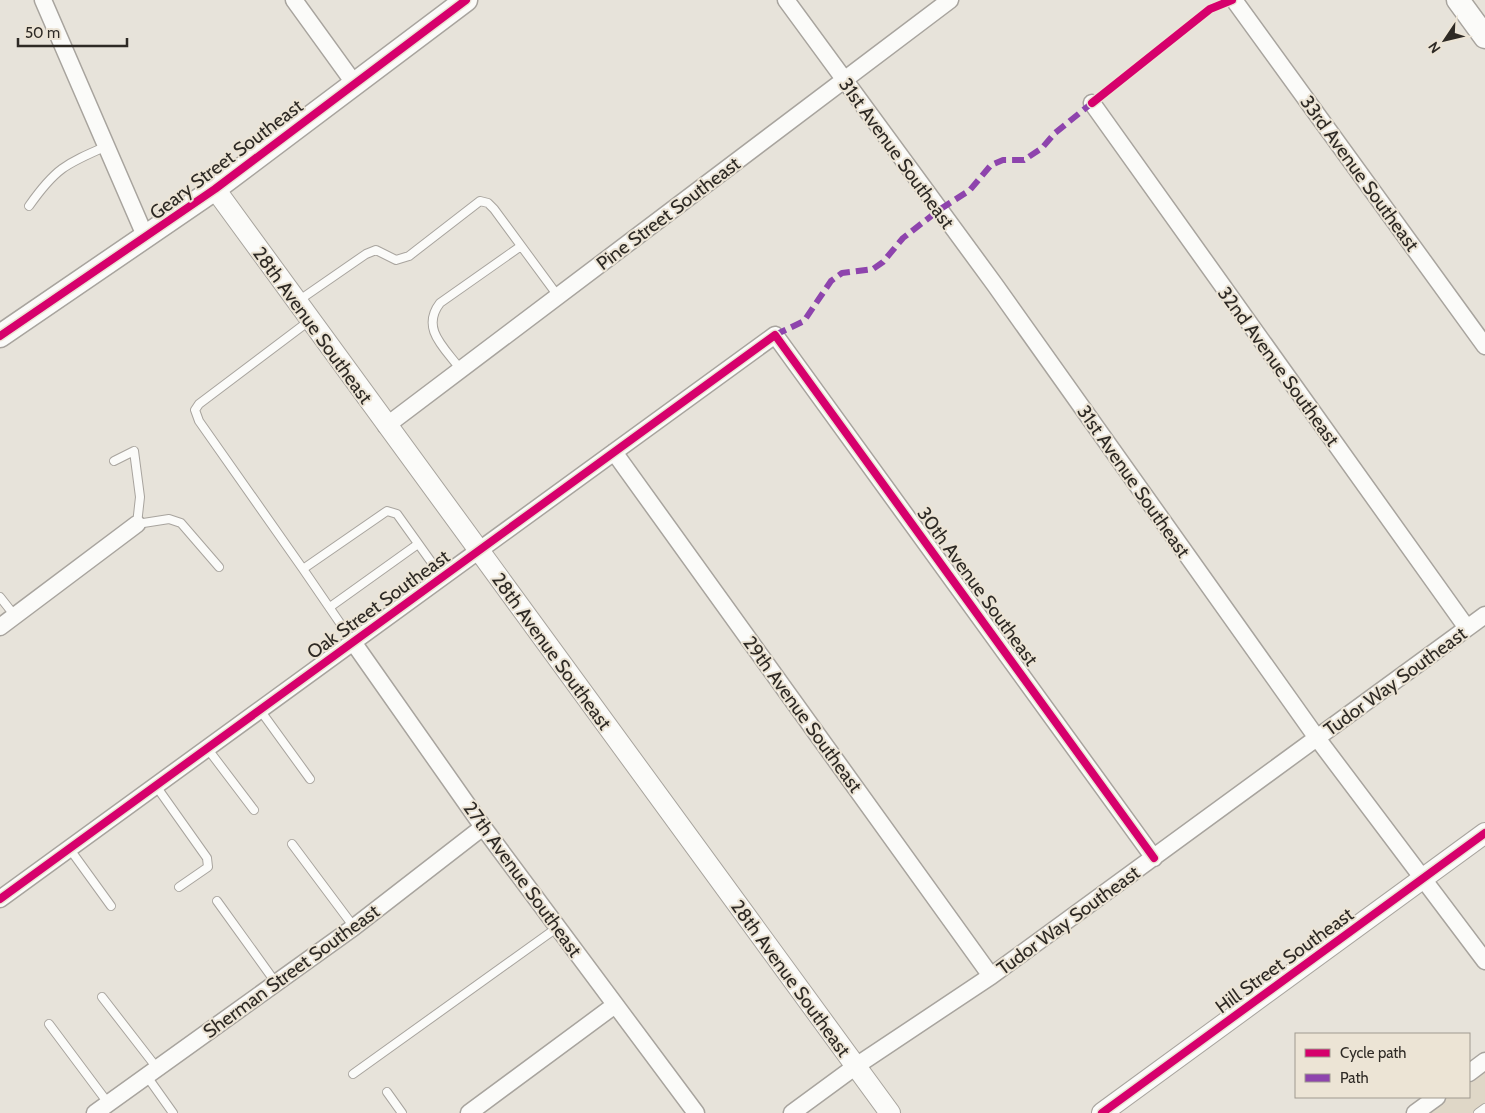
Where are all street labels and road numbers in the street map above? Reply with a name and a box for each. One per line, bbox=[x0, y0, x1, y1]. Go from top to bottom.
street label: 31st Avenue Southeast bbox=[834, 73, 959, 234]
street label: 33rd Avenue Southeast bbox=[1295, 91, 1424, 256]
street label: Geary Street Southeast bbox=[145, 94, 308, 225]
street label: Pine Street Southeast bbox=[592, 152, 745, 275]
street label: 28th Avenue Southeast bbox=[248, 242, 378, 409]
street label: 32nd Avenue Southeast bbox=[1213, 282, 1345, 451]
street label: 31st Avenue Southeast bbox=[1072, 401, 1195, 562]
street label: 30th Avenue Southeast bbox=[912, 503, 1043, 671]
street label: Oak Street Southeast bbox=[302, 545, 455, 664]
street label: 28th Avenue Southeast bbox=[487, 568, 617, 735]
street label: Tudor Way Southeast bbox=[1319, 622, 1472, 741]
street label: 29th Avenue Southeast bbox=[738, 632, 867, 797]
street label: 27th Avenue Southeast bbox=[459, 797, 587, 962]
street label: Tudor Way Southeast bbox=[992, 861, 1145, 980]
street label: 28th Avenue Southeast bbox=[726, 895, 856, 1062]
street label: Sherman Street Southeast bbox=[199, 899, 384, 1043]
street label: Hill Street Southeast bbox=[1211, 902, 1358, 1018]

